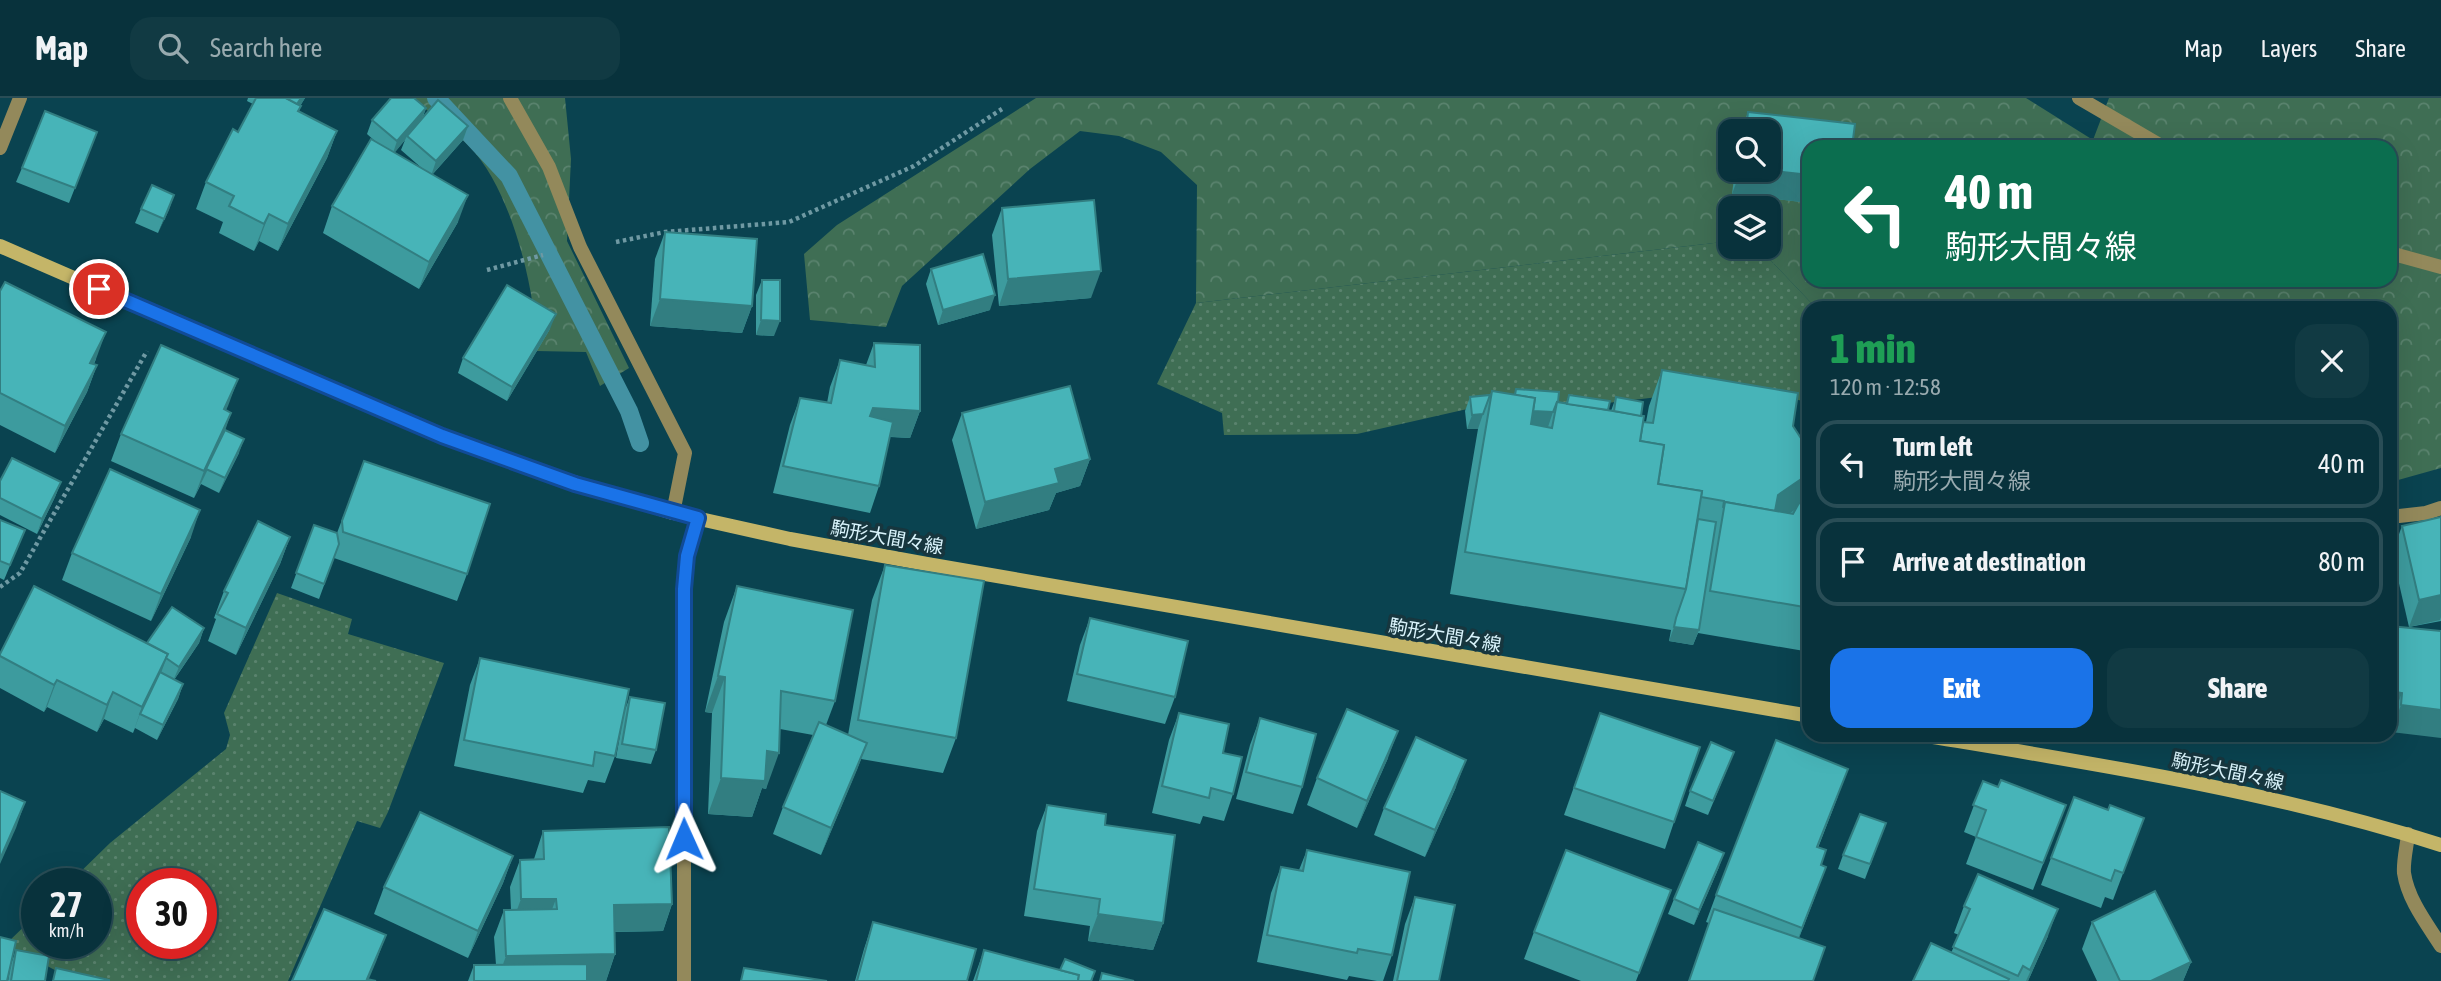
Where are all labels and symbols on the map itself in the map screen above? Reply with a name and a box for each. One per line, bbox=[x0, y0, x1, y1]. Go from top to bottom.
pin bbox=[69, 259, 129, 319]
street label: 駒形大間々線 bbox=[829, 516, 945, 558]
street label: 駒形大間々線 bbox=[1387, 614, 1503, 656]
street label: 駒形大間々線 bbox=[2170, 748, 2286, 794]
position arrow bbox=[647, 802, 721, 876]
speed limit sign: 30 bbox=[126, 868, 217, 959]

